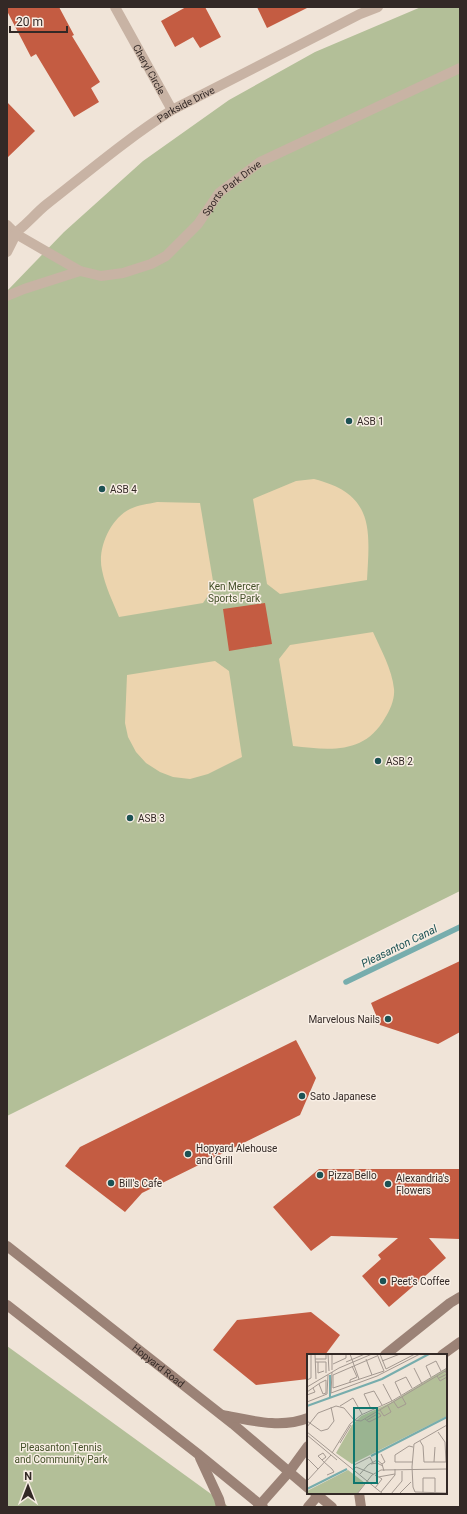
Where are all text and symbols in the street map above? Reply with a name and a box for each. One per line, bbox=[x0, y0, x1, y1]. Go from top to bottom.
scale bar bbox=[10, 8, 67, 34]
text: 20 m bbox=[16, 15, 43, 29]
street label: Cheryl Circle bbox=[131, 42, 167, 96]
street label: Parkside Drive bbox=[155, 84, 216, 124]
street label: Sports Park Drive bbox=[200, 158, 263, 218]
marker: ASB 1 bbox=[344, 416, 354, 426]
place label: ASB 1 bbox=[357, 416, 384, 427]
marker: ASB 4 bbox=[97, 484, 107, 494]
place label: ASB 4 bbox=[110, 484, 137, 495]
park label: Ken Mercer Sports Park bbox=[208, 581, 261, 604]
marker: ASB 2 bbox=[373, 756, 383, 766]
place label: ASB 2 bbox=[386, 756, 413, 767]
marker: ASB 3 bbox=[125, 813, 135, 823]
place label: ASB 3 bbox=[138, 813, 165, 824]
water label: Pleasanton Canal bbox=[359, 922, 440, 971]
place label: Marvelous Nails bbox=[308, 1014, 380, 1025]
marker: Marvelous Nails bbox=[383, 1014, 393, 1024]
marker: Sato Japanese bbox=[297, 1091, 307, 1101]
place label: Sato Japanese bbox=[310, 1091, 376, 1102]
place label: Hopyard Alehouse and Grill bbox=[196, 1143, 277, 1166]
marker: Hopyard Alehouse and Grill bbox=[183, 1149, 193, 1159]
marker: Pizza Bello bbox=[315, 1170, 325, 1180]
place label: Pizza Bello bbox=[328, 1170, 377, 1181]
place label: Alexandria's Flowers bbox=[396, 1173, 449, 1196]
marker: Bill's Cafe bbox=[106, 1178, 116, 1188]
place label: Bill's Cafe bbox=[119, 1178, 162, 1189]
marker: Alexandria's Flowers bbox=[383, 1179, 393, 1189]
marker: Peet's Coffee bbox=[378, 1276, 388, 1286]
place label: Peet's Coffee bbox=[391, 1276, 450, 1287]
street label: Hopyard Road bbox=[130, 1342, 186, 1390]
inset map bbox=[307, 1354, 447, 1494]
park label: Pleasanton Tennis and Community Park bbox=[15, 1442, 108, 1465]
north arrow bbox=[8, 1466, 48, 1506]
text: N bbox=[24, 1470, 32, 1483]

